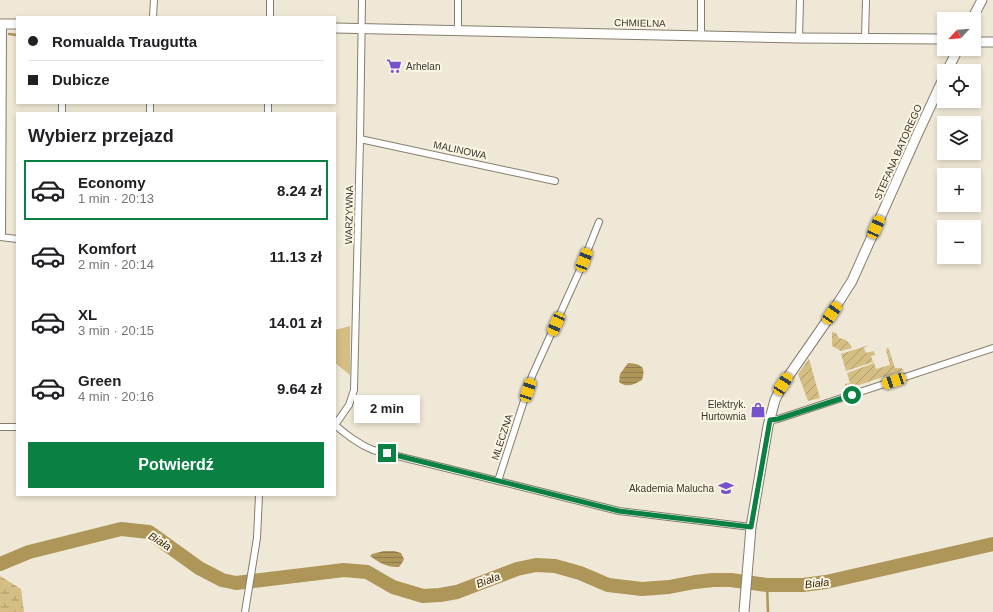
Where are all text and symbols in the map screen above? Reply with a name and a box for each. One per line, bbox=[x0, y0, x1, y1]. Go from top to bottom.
north arrow bbox=[937, 12, 981, 56]
map controls bbox=[937, 12, 981, 264]
street label: CHMIELNA bbox=[614, 17, 666, 29]
text: Romualda Traugutta bbox=[52, 33, 197, 50]
supermarket icon: Arhelan bbox=[385, 57, 403, 75]
place label: Arhelan bbox=[406, 61, 440, 72]
button: locate bbox=[937, 64, 981, 108]
text: Dubicze bbox=[52, 71, 110, 88]
street label: STEFANA BATOREGO bbox=[872, 102, 924, 202]
button: layers bbox=[937, 116, 981, 160]
text: Wybierz przejazd bbox=[28, 126, 174, 146]
street label: MALINOWA bbox=[432, 139, 488, 161]
button: + bbox=[937, 168, 981, 212]
icon: car bbox=[30, 172, 66, 208]
text: Economy bbox=[78, 174, 146, 191]
text: 8.24 zł bbox=[277, 182, 322, 199]
street label: WARZYWNA bbox=[343, 185, 355, 245]
text: 1 min · 20:13 bbox=[78, 191, 154, 206]
car bbox=[866, 214, 886, 240]
button: − bbox=[937, 220, 981, 264]
icon: car bbox=[30, 238, 66, 274]
text: Komfort bbox=[78, 240, 136, 257]
car bbox=[574, 247, 594, 273]
text: 11.13 zł bbox=[269, 248, 322, 265]
text: 2 min · 20:14 bbox=[78, 257, 154, 272]
car bbox=[820, 300, 844, 326]
icon: car bbox=[30, 304, 66, 340]
text: XL bbox=[78, 306, 97, 323]
car bbox=[546, 311, 566, 337]
text: 14.01 zł bbox=[269, 314, 322, 331]
text: 3 min · 20:15 bbox=[78, 323, 154, 338]
icon: car bbox=[30, 370, 66, 406]
car bbox=[771, 371, 795, 397]
text: Green bbox=[78, 372, 121, 389]
car bbox=[881, 372, 907, 390]
car bbox=[519, 377, 537, 403]
text: 9.64 zł bbox=[277, 380, 322, 397]
route start bbox=[843, 386, 861, 404]
text: 4 min · 20:16 bbox=[78, 389, 154, 404]
callout: 2 min bbox=[354, 395, 420, 423]
place label: Elektryk. Hurtownia bbox=[701, 399, 746, 422]
text: 2 min bbox=[370, 401, 404, 416]
shop icon: Elektryk. Hurtownia bbox=[749, 401, 767, 419]
street label: MLECZNA bbox=[489, 412, 515, 461]
button: Potwierdź bbox=[28, 442, 324, 488]
route end bbox=[378, 444, 396, 462]
school or university icon: Akademia Malucha bbox=[717, 479, 735, 497]
place label: Akademia Malucha bbox=[629, 483, 714, 494]
water label: Biała bbox=[146, 529, 174, 553]
water label: Biała bbox=[474, 570, 502, 590]
water label: Biała bbox=[804, 576, 830, 590]

